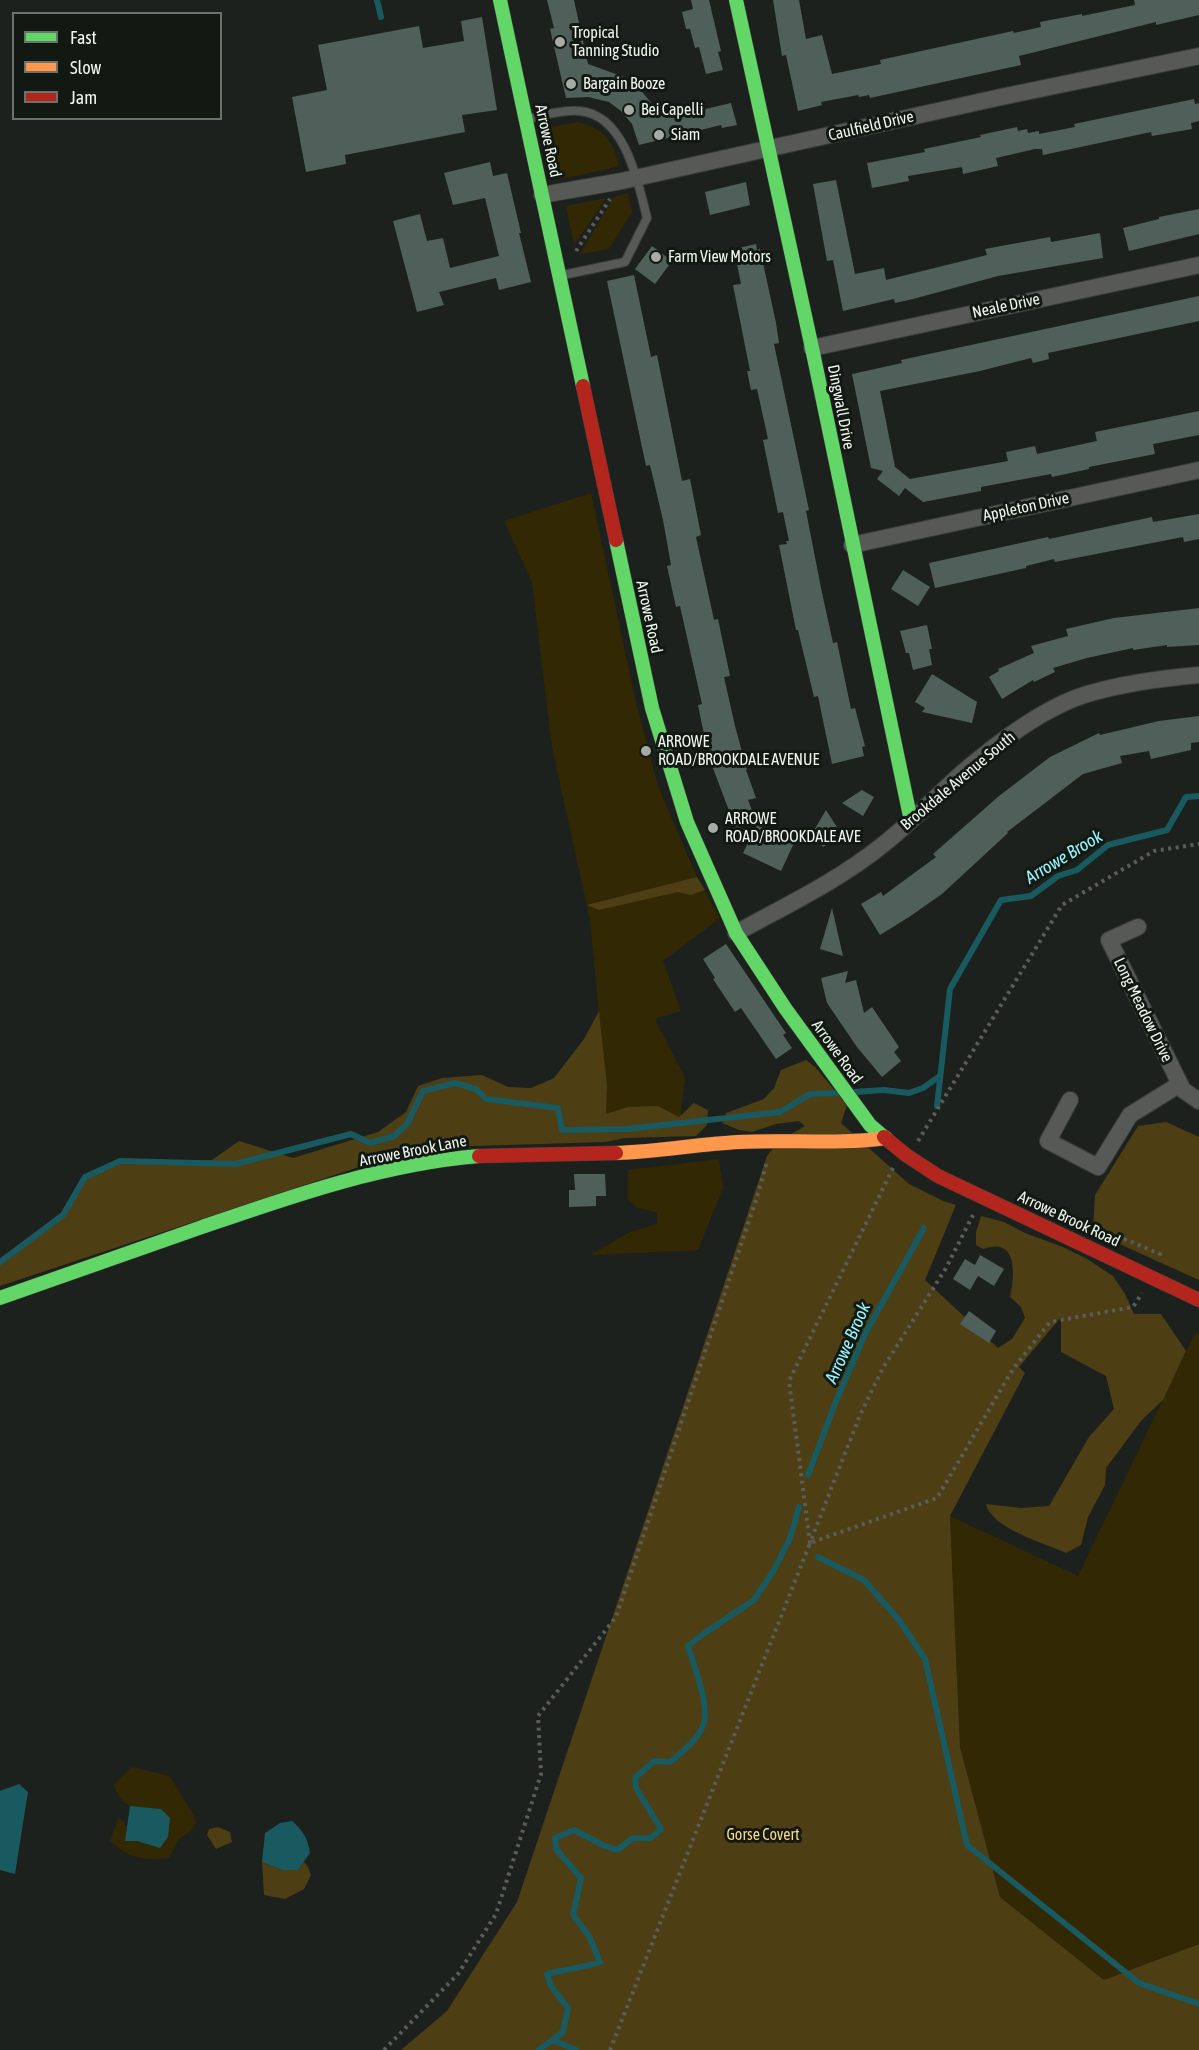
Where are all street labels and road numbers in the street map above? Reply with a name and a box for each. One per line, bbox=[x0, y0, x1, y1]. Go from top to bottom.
street label: Arrowe Road bbox=[531, 103, 565, 179]
street label: Caulfield Drive bbox=[827, 107, 915, 145]
street label: Neale Drive bbox=[970, 289, 1042, 323]
street label: Dingwall Drive bbox=[823, 363, 859, 451]
street label: Appleton Drive bbox=[981, 489, 1071, 525]
street label: Arrowe Road bbox=[632, 579, 666, 655]
street label: Brookdale Avenue South bbox=[897, 728, 1019, 834]
street label: Long Meadow Drive bbox=[1109, 955, 1177, 1065]
street label: Arrowe Road bbox=[807, 1016, 867, 1088]
street label: Arrowe Brook Lane bbox=[358, 1131, 468, 1171]
street label: Arrowe Brook Road bbox=[1015, 1187, 1123, 1251]

